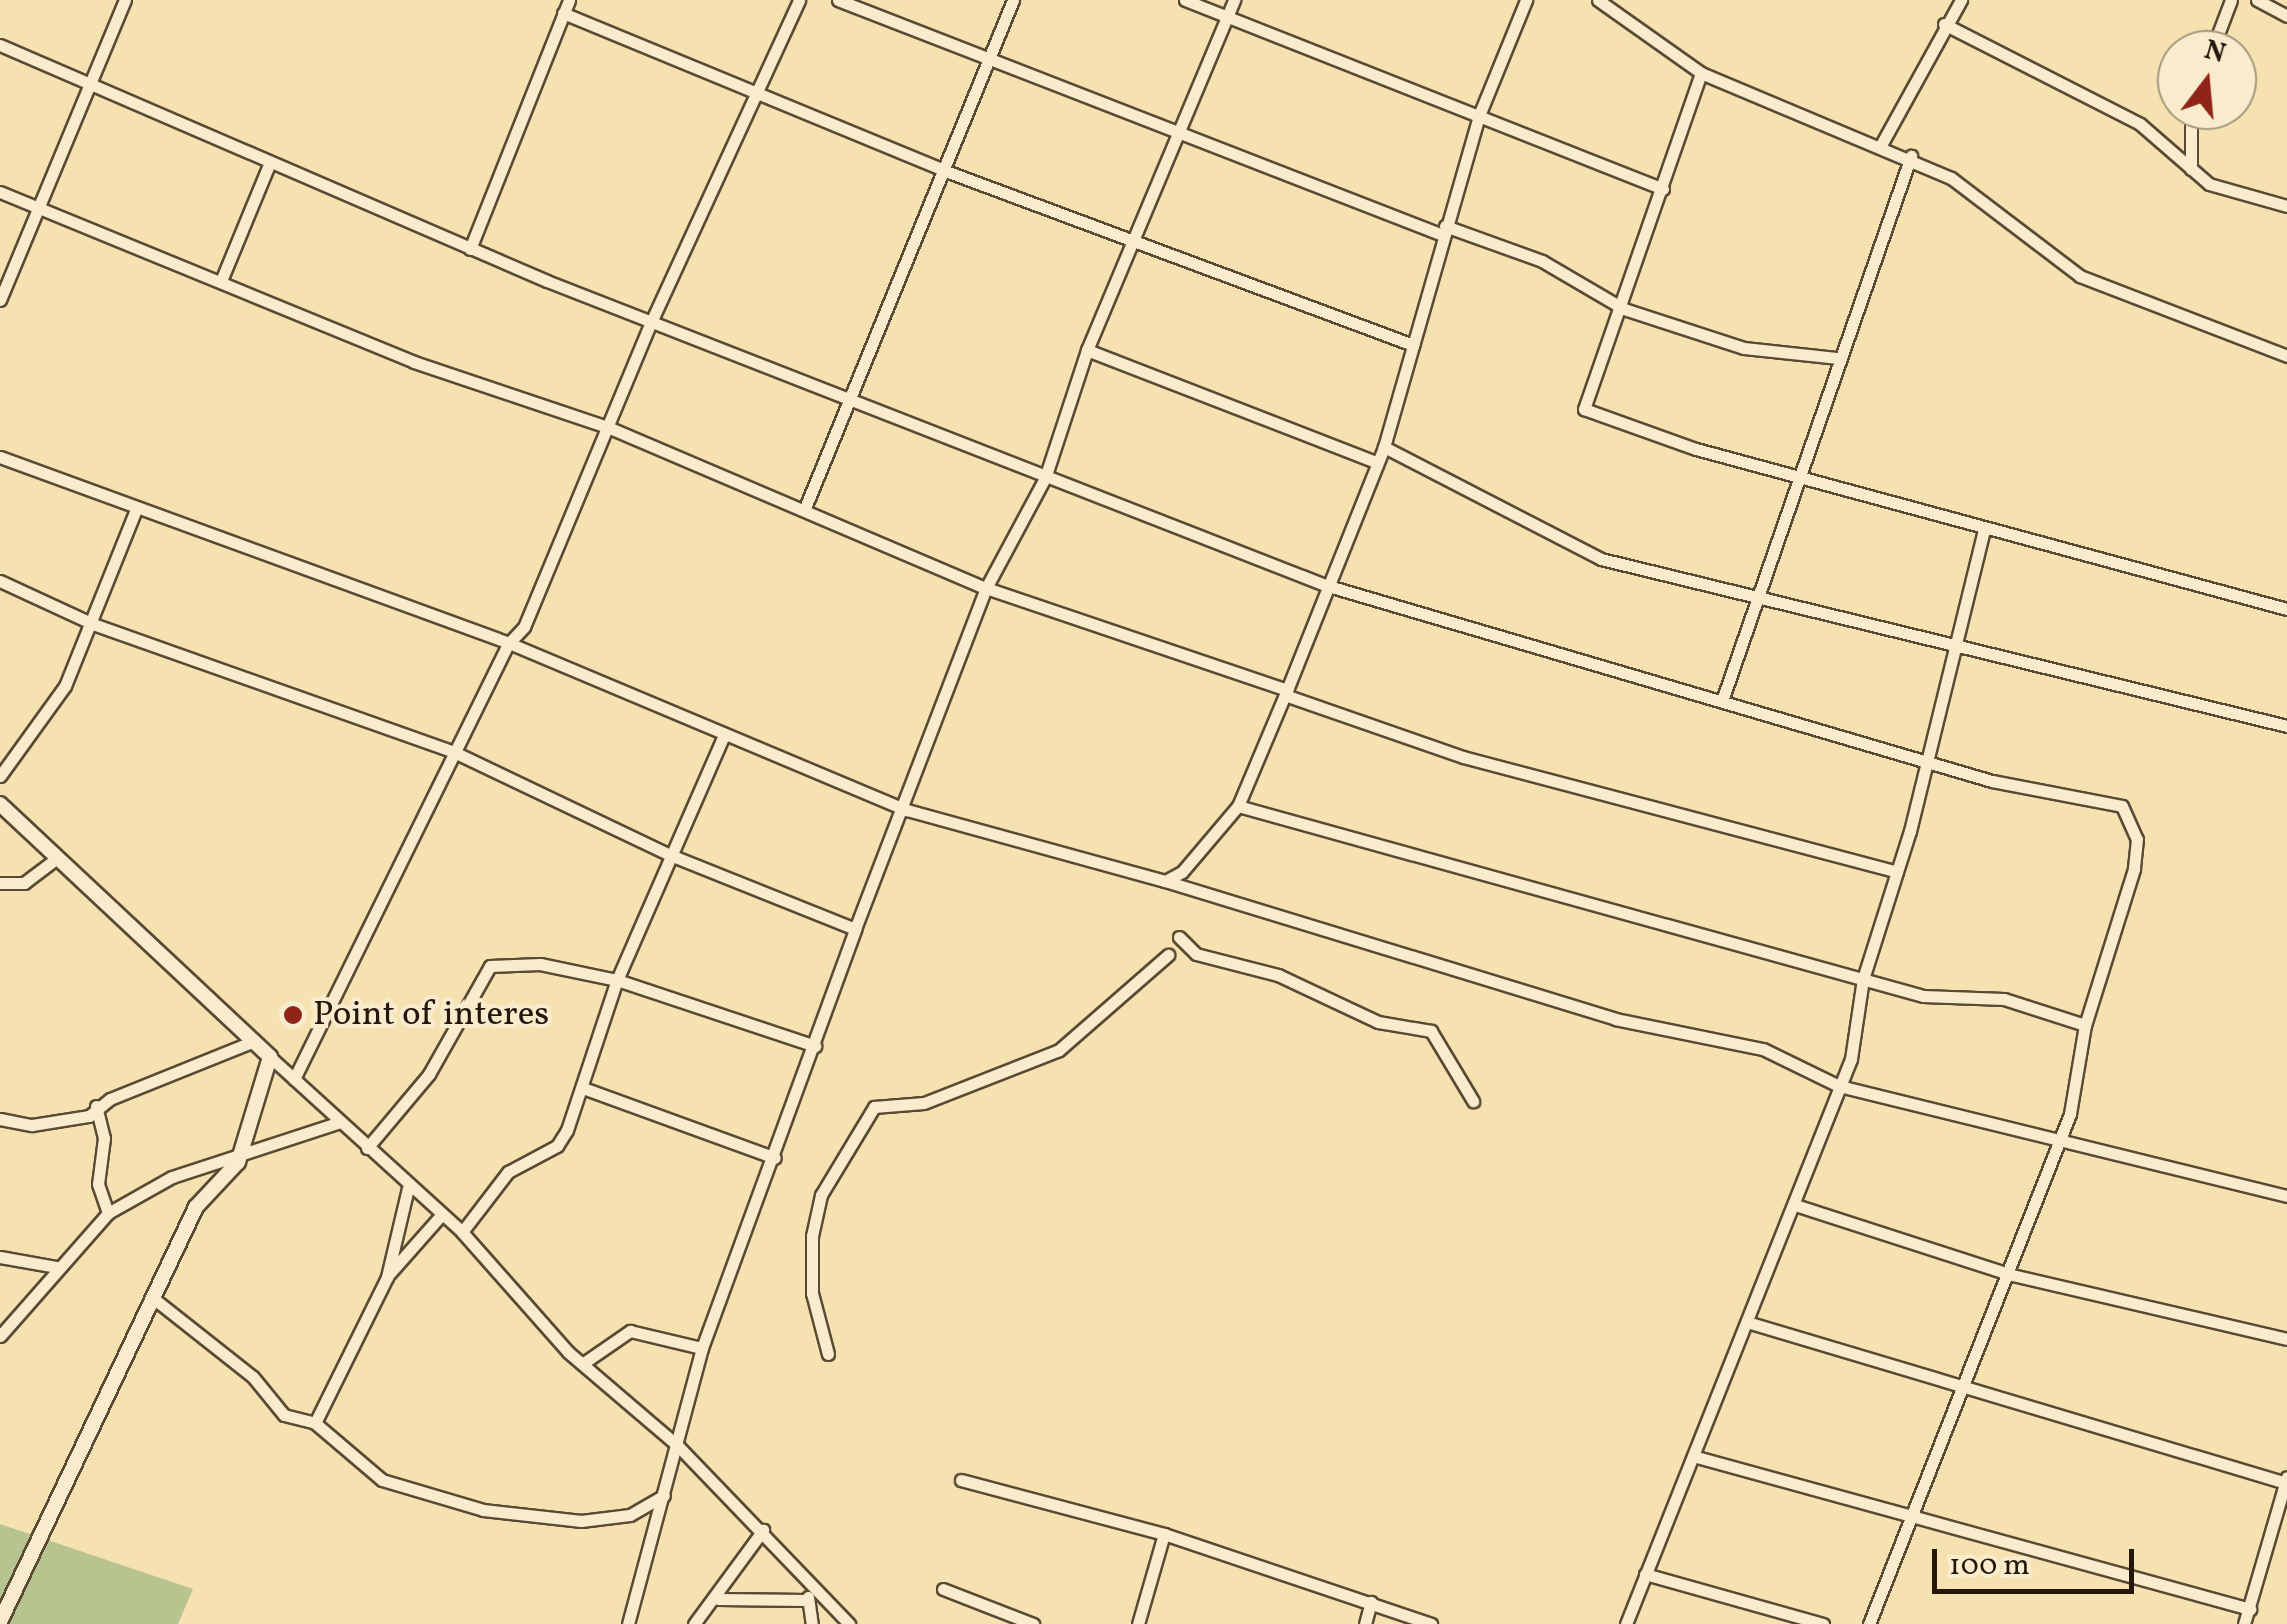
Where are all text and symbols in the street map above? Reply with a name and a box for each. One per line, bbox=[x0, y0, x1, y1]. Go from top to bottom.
north arrow bbox=[2157, 30, 2257, 130]
text: N bbox=[2200, 31, 2230, 74]
place label: Point of interes bbox=[313, 994, 546, 1036]
marker: Point of interes bbox=[282, 1004, 304, 1026]
scale bar bbox=[1937, 1529, 2140, 1591]
text: 100 m bbox=[1949, 1545, 2030, 1587]

